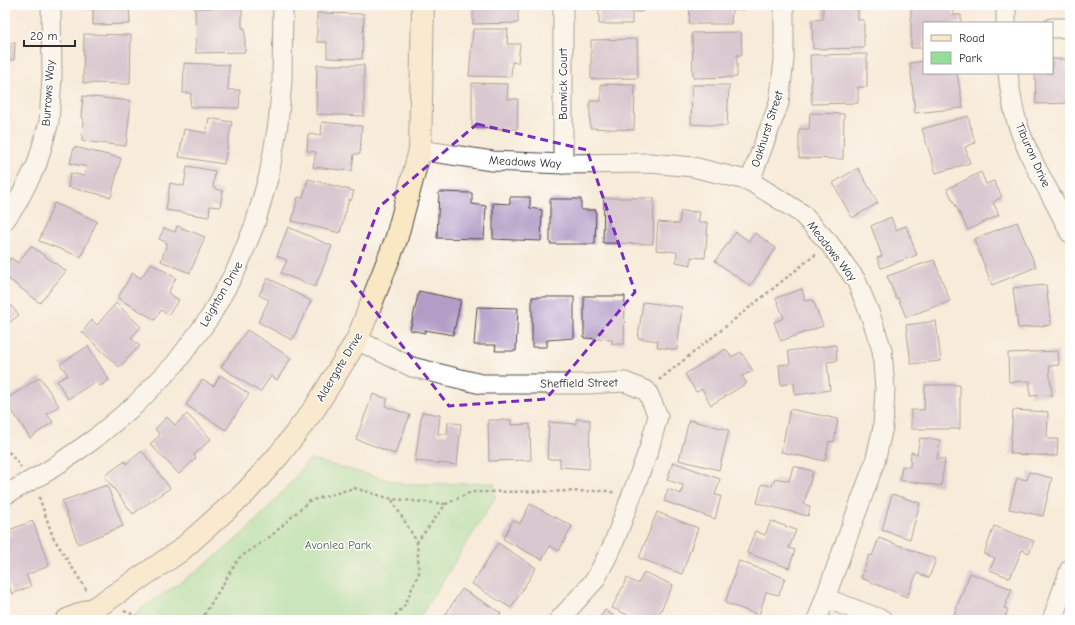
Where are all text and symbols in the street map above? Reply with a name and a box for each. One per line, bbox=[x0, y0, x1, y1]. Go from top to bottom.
scale bar bbox=[24, 22, 75, 48]
legend bbox=[923, 22, 1053, 74]
text: 20 m bbox=[30, 29, 58, 43]
text: Road bbox=[959, 31, 985, 45]
street label: Barwick Court bbox=[556, 47, 570, 120]
text: Park bbox=[959, 51, 982, 65]
street label: Burrows Way bbox=[39, 59, 57, 127]
street label: Oakhurst Street bbox=[748, 88, 786, 169]
street label: Tiburon Drive bbox=[1013, 121, 1053, 189]
street label: Meadows Way bbox=[489, 153, 562, 171]
street label: Meadows Way bbox=[804, 218, 860, 284]
street label: Leighton Drive bbox=[197, 259, 245, 329]
street label: Aldergate Drive bbox=[313, 330, 365, 404]
street label: Sheffield Street bbox=[540, 375, 618, 391]
park label: Avonlea Park bbox=[305, 538, 371, 552]

